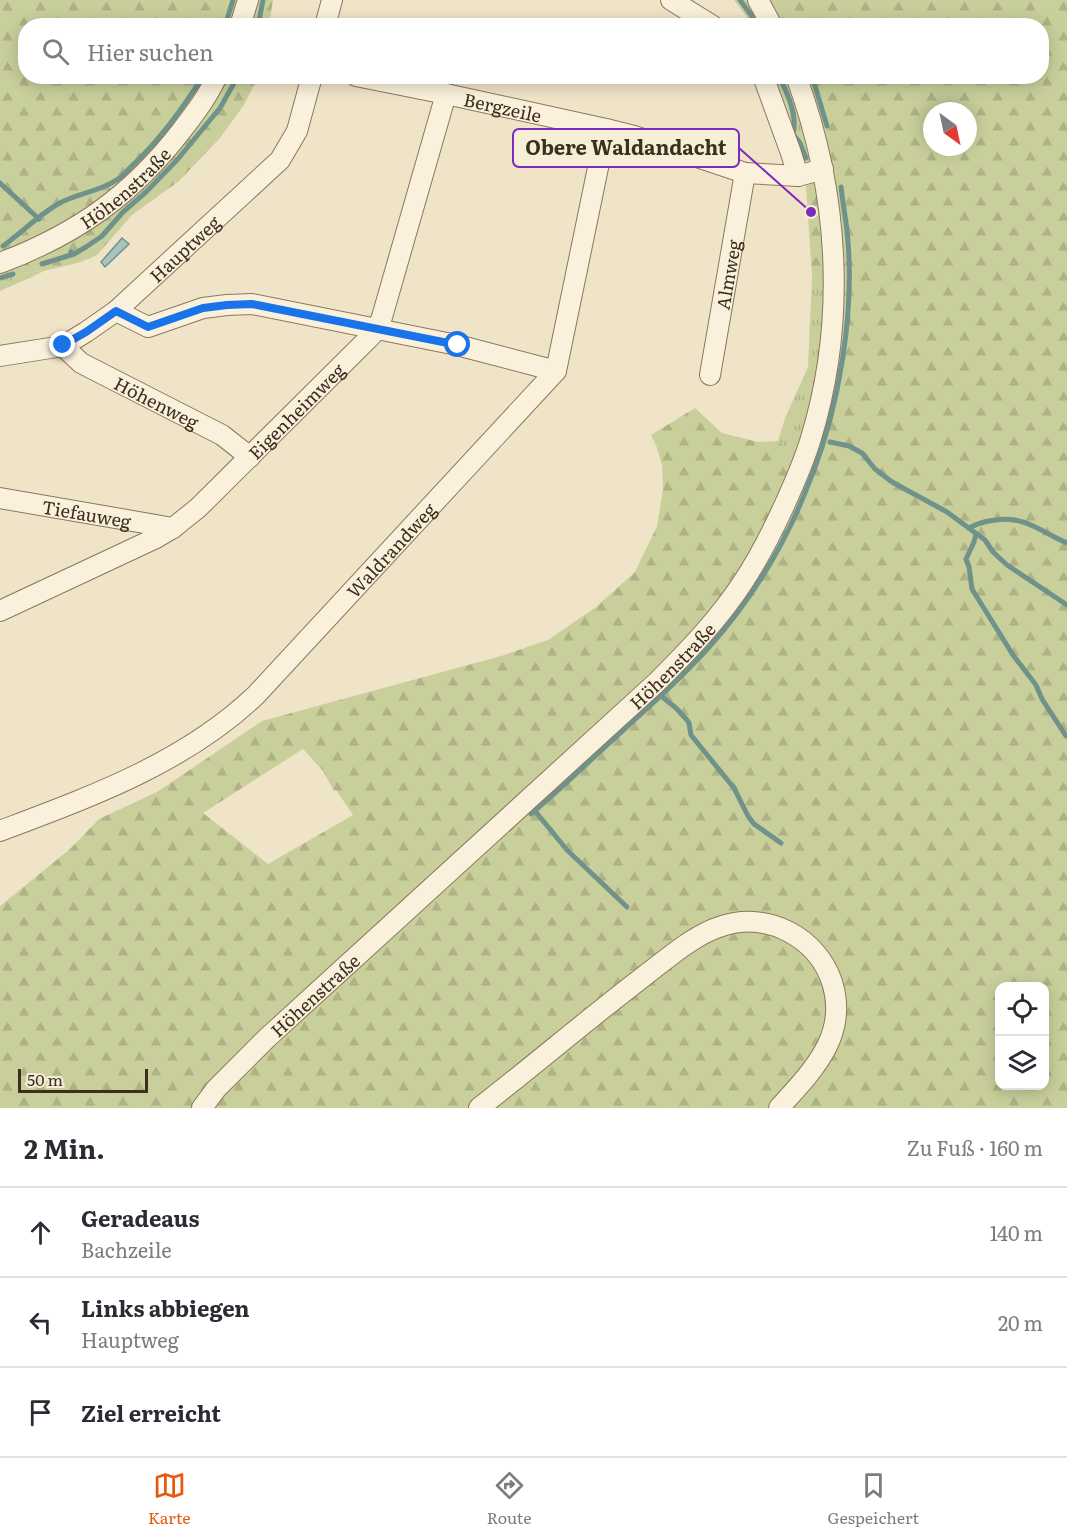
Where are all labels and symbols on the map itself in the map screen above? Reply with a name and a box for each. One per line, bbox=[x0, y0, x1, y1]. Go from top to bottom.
street label: Bergzeile bbox=[461, 85, 544, 128]
north arrow bbox=[923, 102, 977, 156]
callout: Obere Waldandacht bbox=[513, 129, 739, 167]
text: Obere Waldandacht bbox=[525, 131, 727, 161]
street label: Höhenstraße bbox=[74, 141, 176, 235]
street label: Hauptweg bbox=[143, 208, 226, 288]
street label: Almweg bbox=[708, 236, 747, 312]
route end bbox=[49, 331, 75, 357]
route start bbox=[444, 331, 470, 357]
street label: Eigenheimweg bbox=[241, 356, 351, 465]
street label: Höhenweg bbox=[110, 369, 205, 435]
street label: Tiefauweg bbox=[40, 492, 134, 534]
street label: Waldrandweg bbox=[339, 495, 442, 603]
street label: Höhenstraße bbox=[623, 616, 721, 715]
street label: Höhenstraße bbox=[264, 947, 365, 1043]
scale bar bbox=[18, 1066, 148, 1094]

